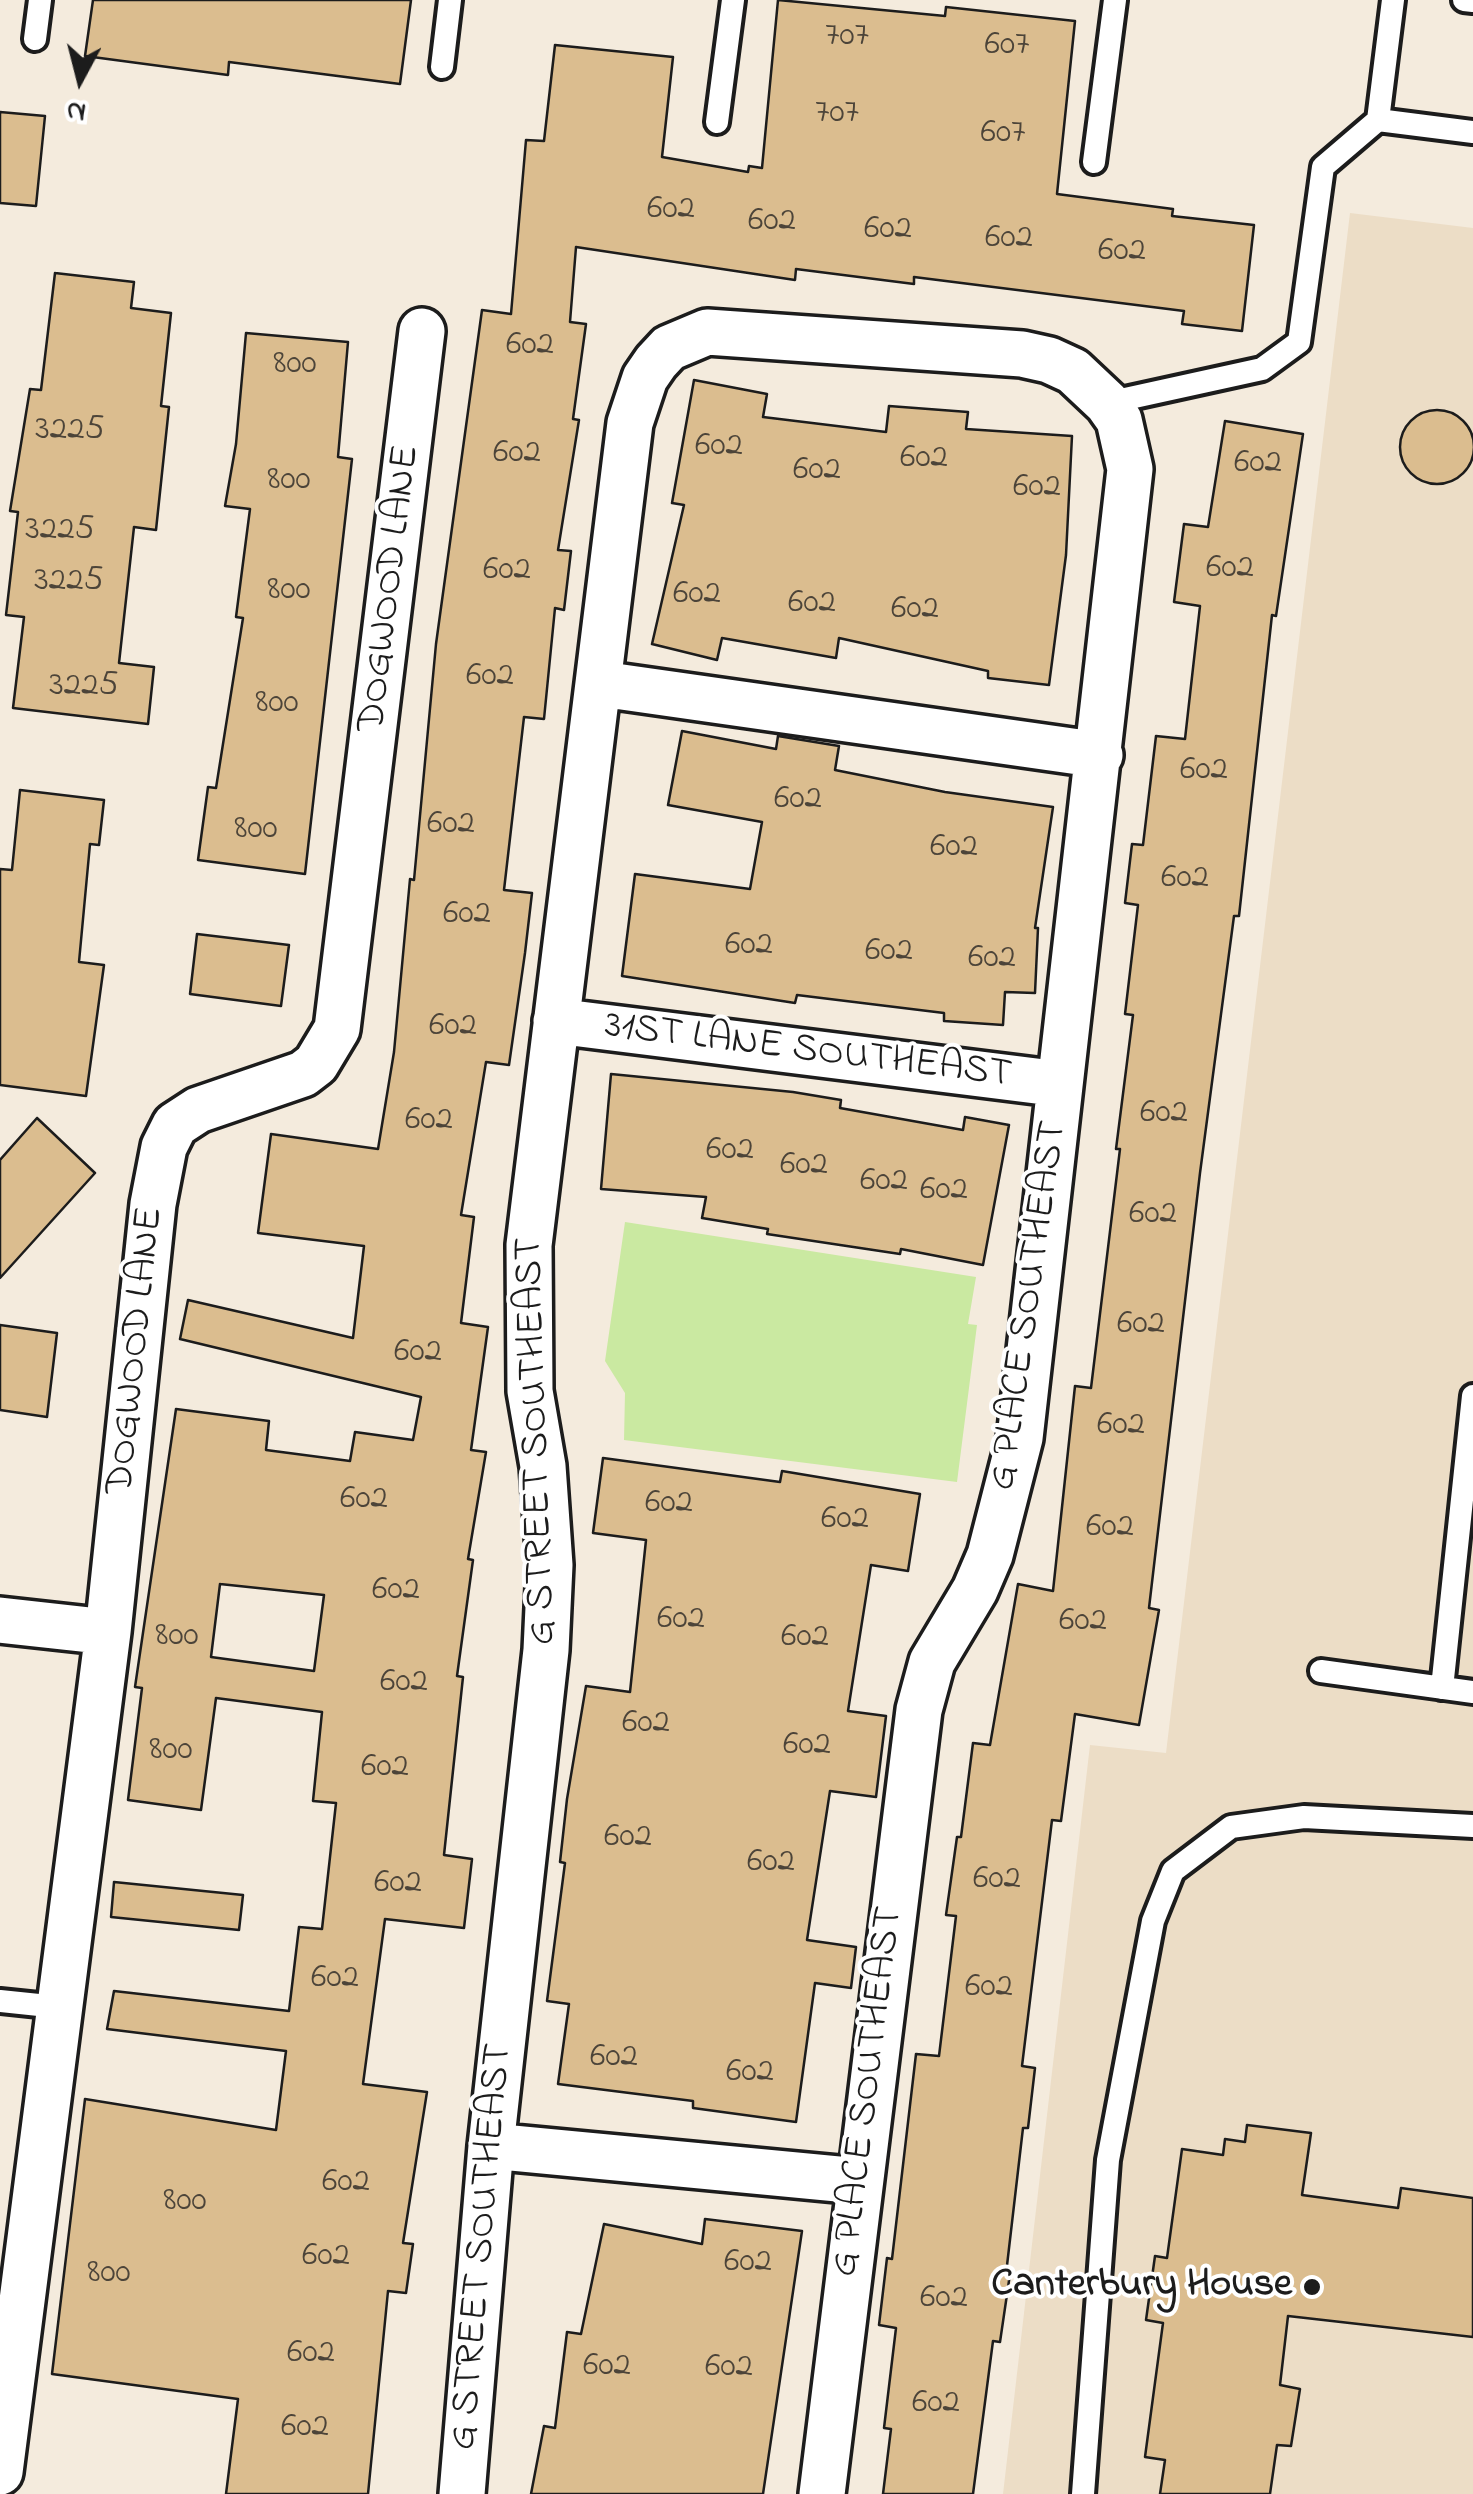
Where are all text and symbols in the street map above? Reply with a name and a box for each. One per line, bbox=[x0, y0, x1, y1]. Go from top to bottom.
house number: 707 bbox=[825, 17, 869, 59]
house number: 607 bbox=[985, 26, 1029, 68]
north arrow bbox=[30, 30, 130, 130]
text: N bbox=[64, 89, 88, 132]
house number: 707 bbox=[815, 94, 859, 136]
house number: 607 bbox=[981, 114, 1025, 156]
house number: 602 bbox=[647, 190, 695, 232]
house number: 602 bbox=[748, 202, 796, 244]
house number: 602 bbox=[864, 210, 912, 252]
house number: 602 bbox=[985, 219, 1033, 261]
house number: 602 bbox=[1098, 232, 1146, 274]
house number: 602 bbox=[506, 326, 554, 368]
house number: 800 bbox=[273, 345, 317, 387]
house number: 3225 bbox=[35, 411, 105, 453]
house number: 602 bbox=[695, 427, 743, 469]
house number: 602 bbox=[493, 434, 541, 476]
house number: 602 bbox=[900, 439, 948, 481]
street label: DOGWOOD LANE bbox=[351, 443, 433, 735]
house number: 602 bbox=[1234, 444, 1282, 486]
house number: 602 bbox=[793, 451, 841, 493]
house number: 800 bbox=[267, 461, 311, 503]
house number: 602 bbox=[1013, 468, 1061, 510]
house number: 3225 bbox=[25, 511, 95, 553]
house number: 602 bbox=[1206, 549, 1254, 591]
house number: 602 bbox=[483, 551, 531, 593]
house number: 3225 bbox=[34, 562, 104, 604]
house number: 800 bbox=[267, 571, 311, 613]
house number: 602 bbox=[673, 575, 721, 617]
house number: 602 bbox=[788, 584, 836, 626]
house number: 602 bbox=[891, 590, 939, 632]
house number: 602 bbox=[466, 657, 514, 699]
house number: 3225 bbox=[49, 667, 119, 709]
house number: 800 bbox=[255, 684, 299, 726]
house number: 602 bbox=[1180, 751, 1228, 793]
house number: 602 bbox=[774, 780, 822, 822]
house number: 602 bbox=[427, 805, 475, 847]
house number: 800 bbox=[234, 810, 278, 852]
house number: 602 bbox=[930, 828, 978, 870]
house number: 602 bbox=[1161, 859, 1209, 901]
house number: 602 bbox=[443, 895, 491, 937]
house number: 602 bbox=[725, 926, 773, 968]
house number: 602 bbox=[865, 932, 913, 974]
house number: 602 bbox=[968, 939, 1016, 981]
street label: 31ST LANE SOUTHEAST bbox=[602, 1004, 1014, 1102]
house number: 602 bbox=[429, 1007, 477, 1049]
house number: 602 bbox=[1140, 1094, 1188, 1136]
house number: 602 bbox=[405, 1101, 453, 1143]
street label: G PLACE SOUTHEAST bbox=[981, 1118, 1081, 1494]
house number: 602 bbox=[706, 1131, 754, 1173]
house number: 602 bbox=[780, 1146, 828, 1188]
house number: 602 bbox=[860, 1162, 908, 1204]
house number: 602 bbox=[920, 1171, 968, 1213]
house number: 602 bbox=[1129, 1195, 1177, 1237]
street label: DOGWOOD LANE bbox=[99, 1205, 177, 1497]
street label: G STREET SOUTHEAST bbox=[508, 1236, 570, 1646]
house number: 602 bbox=[1117, 1305, 1165, 1347]
house number: 602 bbox=[394, 1333, 442, 1375]
house number: 602 bbox=[1097, 1406, 1145, 1448]
house number: 602 bbox=[340, 1480, 388, 1522]
house number: 602 bbox=[645, 1484, 693, 1526]
house number: 602 bbox=[821, 1500, 869, 1542]
house number: 602 bbox=[1086, 1508, 1134, 1550]
house number: 602 bbox=[372, 1571, 420, 1613]
house number: 602 bbox=[657, 1600, 705, 1642]
house number: 602 bbox=[1059, 1602, 1107, 1644]
house number: 800 bbox=[155, 1617, 199, 1659]
house number: 602 bbox=[781, 1618, 829, 1660]
house number: 602 bbox=[380, 1663, 428, 1705]
house number: 602 bbox=[622, 1704, 670, 1746]
house number: 602 bbox=[783, 1726, 831, 1768]
house number: 800 bbox=[149, 1731, 193, 1773]
house number: 602 bbox=[361, 1748, 409, 1790]
house number: 602 bbox=[604, 1818, 652, 1860]
house number: 602 bbox=[747, 1843, 795, 1885]
house number: 602 bbox=[973, 1860, 1021, 1902]
house number: 602 bbox=[374, 1864, 422, 1906]
street label: G PLACE SOUTHEAST bbox=[823, 1904, 917, 2280]
house number: 602 bbox=[311, 1959, 359, 2001]
house number: 602 bbox=[965, 1968, 1013, 2010]
house number: 602 bbox=[590, 2038, 638, 2080]
street label: G STREET SOUTHEAST bbox=[442, 2042, 526, 2452]
house number: 602 bbox=[726, 2053, 774, 2095]
house number: 602 bbox=[322, 2163, 370, 2205]
house number: 800 bbox=[163, 2182, 207, 2224]
house number: 602 bbox=[302, 2237, 350, 2279]
house number: 602 bbox=[724, 2243, 772, 2285]
house number: 800 bbox=[87, 2254, 131, 2296]
place label: Canterbury House bbox=[991, 2263, 1292, 2311]
marker: Canterbury House bbox=[1301, 2276, 1323, 2298]
house number: 602 bbox=[920, 2279, 968, 2321]
house number: 602 bbox=[287, 2334, 335, 2376]
house number: 602 bbox=[583, 2347, 631, 2389]
house number: 602 bbox=[705, 2348, 753, 2390]
house number: 602 bbox=[912, 2384, 960, 2426]
house number: 602 bbox=[281, 2408, 329, 2450]

